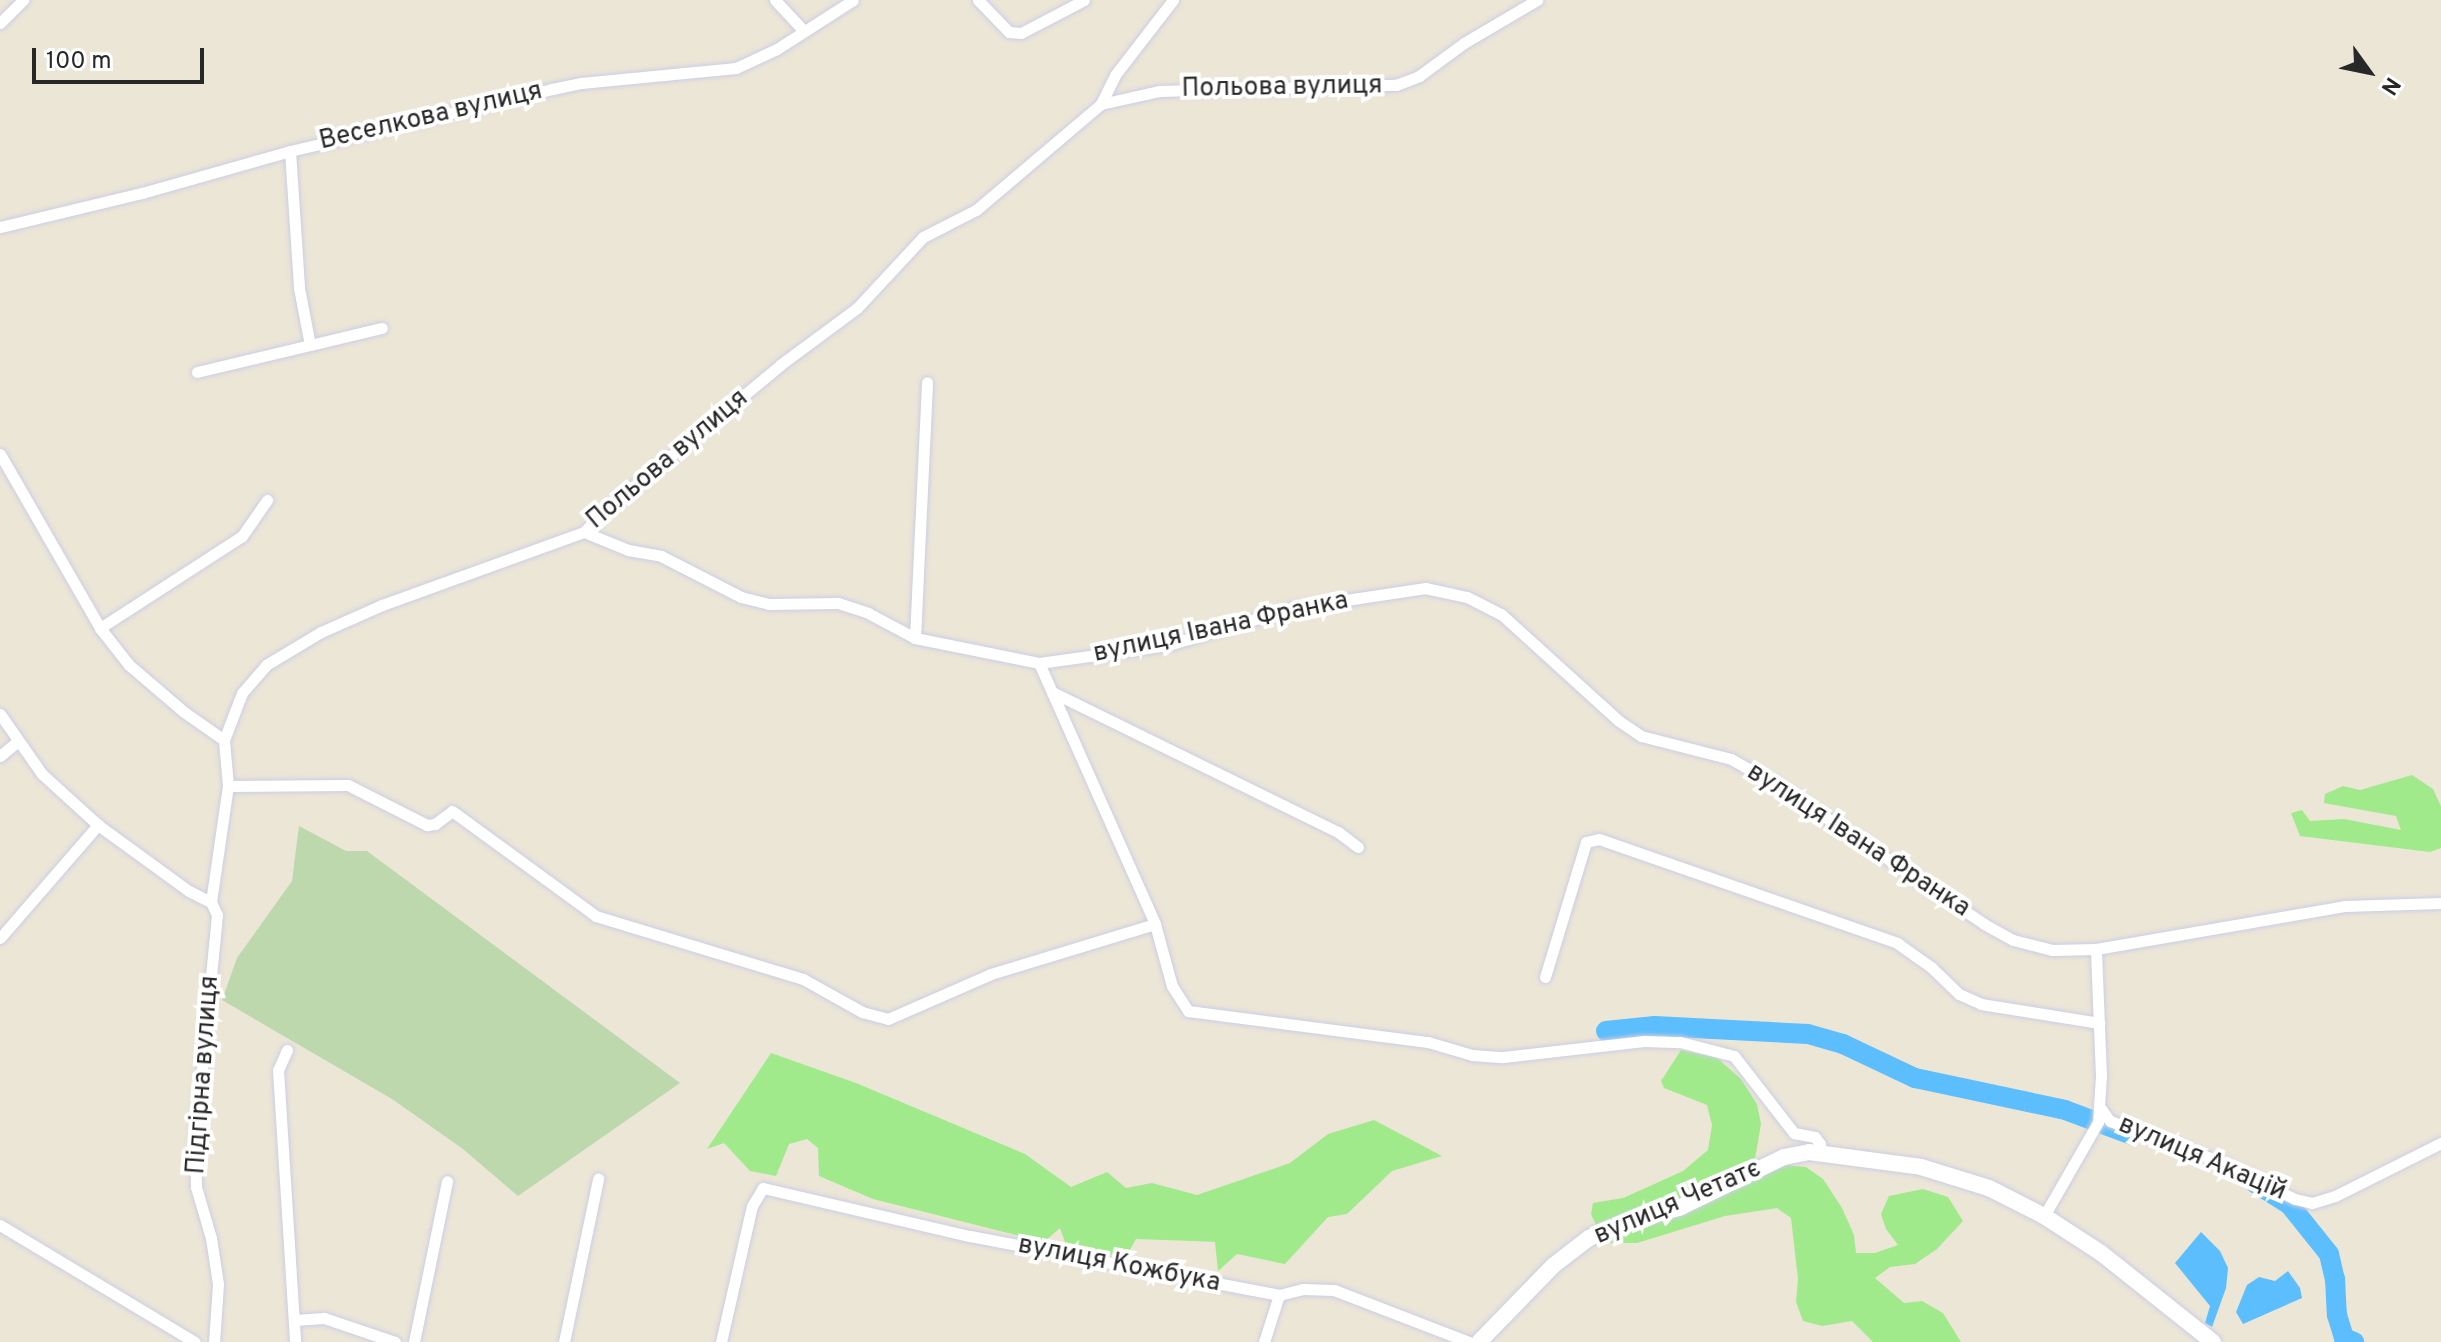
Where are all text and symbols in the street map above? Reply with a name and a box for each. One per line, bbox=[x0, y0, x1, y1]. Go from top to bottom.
scale bar bbox=[36, 32, 208, 82]
north arrow bbox=[2329, 32, 2409, 112]
text: 100 m bbox=[46, 47, 112, 77]
street label: Польова вулиця bbox=[1181, 71, 1383, 105]
text: N bbox=[2374, 71, 2405, 99]
street label: Веселкова вулиця bbox=[316, 76, 546, 158]
street label: Польова вулиця bbox=[581, 383, 755, 537]
street label: вулиця Івана Франка bbox=[1091, 586, 1351, 670]
street label: вулиця Івана Франка bbox=[1741, 757, 1975, 925]
street label: Підгірна вулиця bbox=[181, 975, 227, 1175]
street label: вулиця Акацій bbox=[2113, 1109, 2291, 1209]
street label: вулиця Четатє bbox=[1590, 1154, 1766, 1252]
street label: вулиця Кожбука bbox=[1015, 1230, 1223, 1300]

